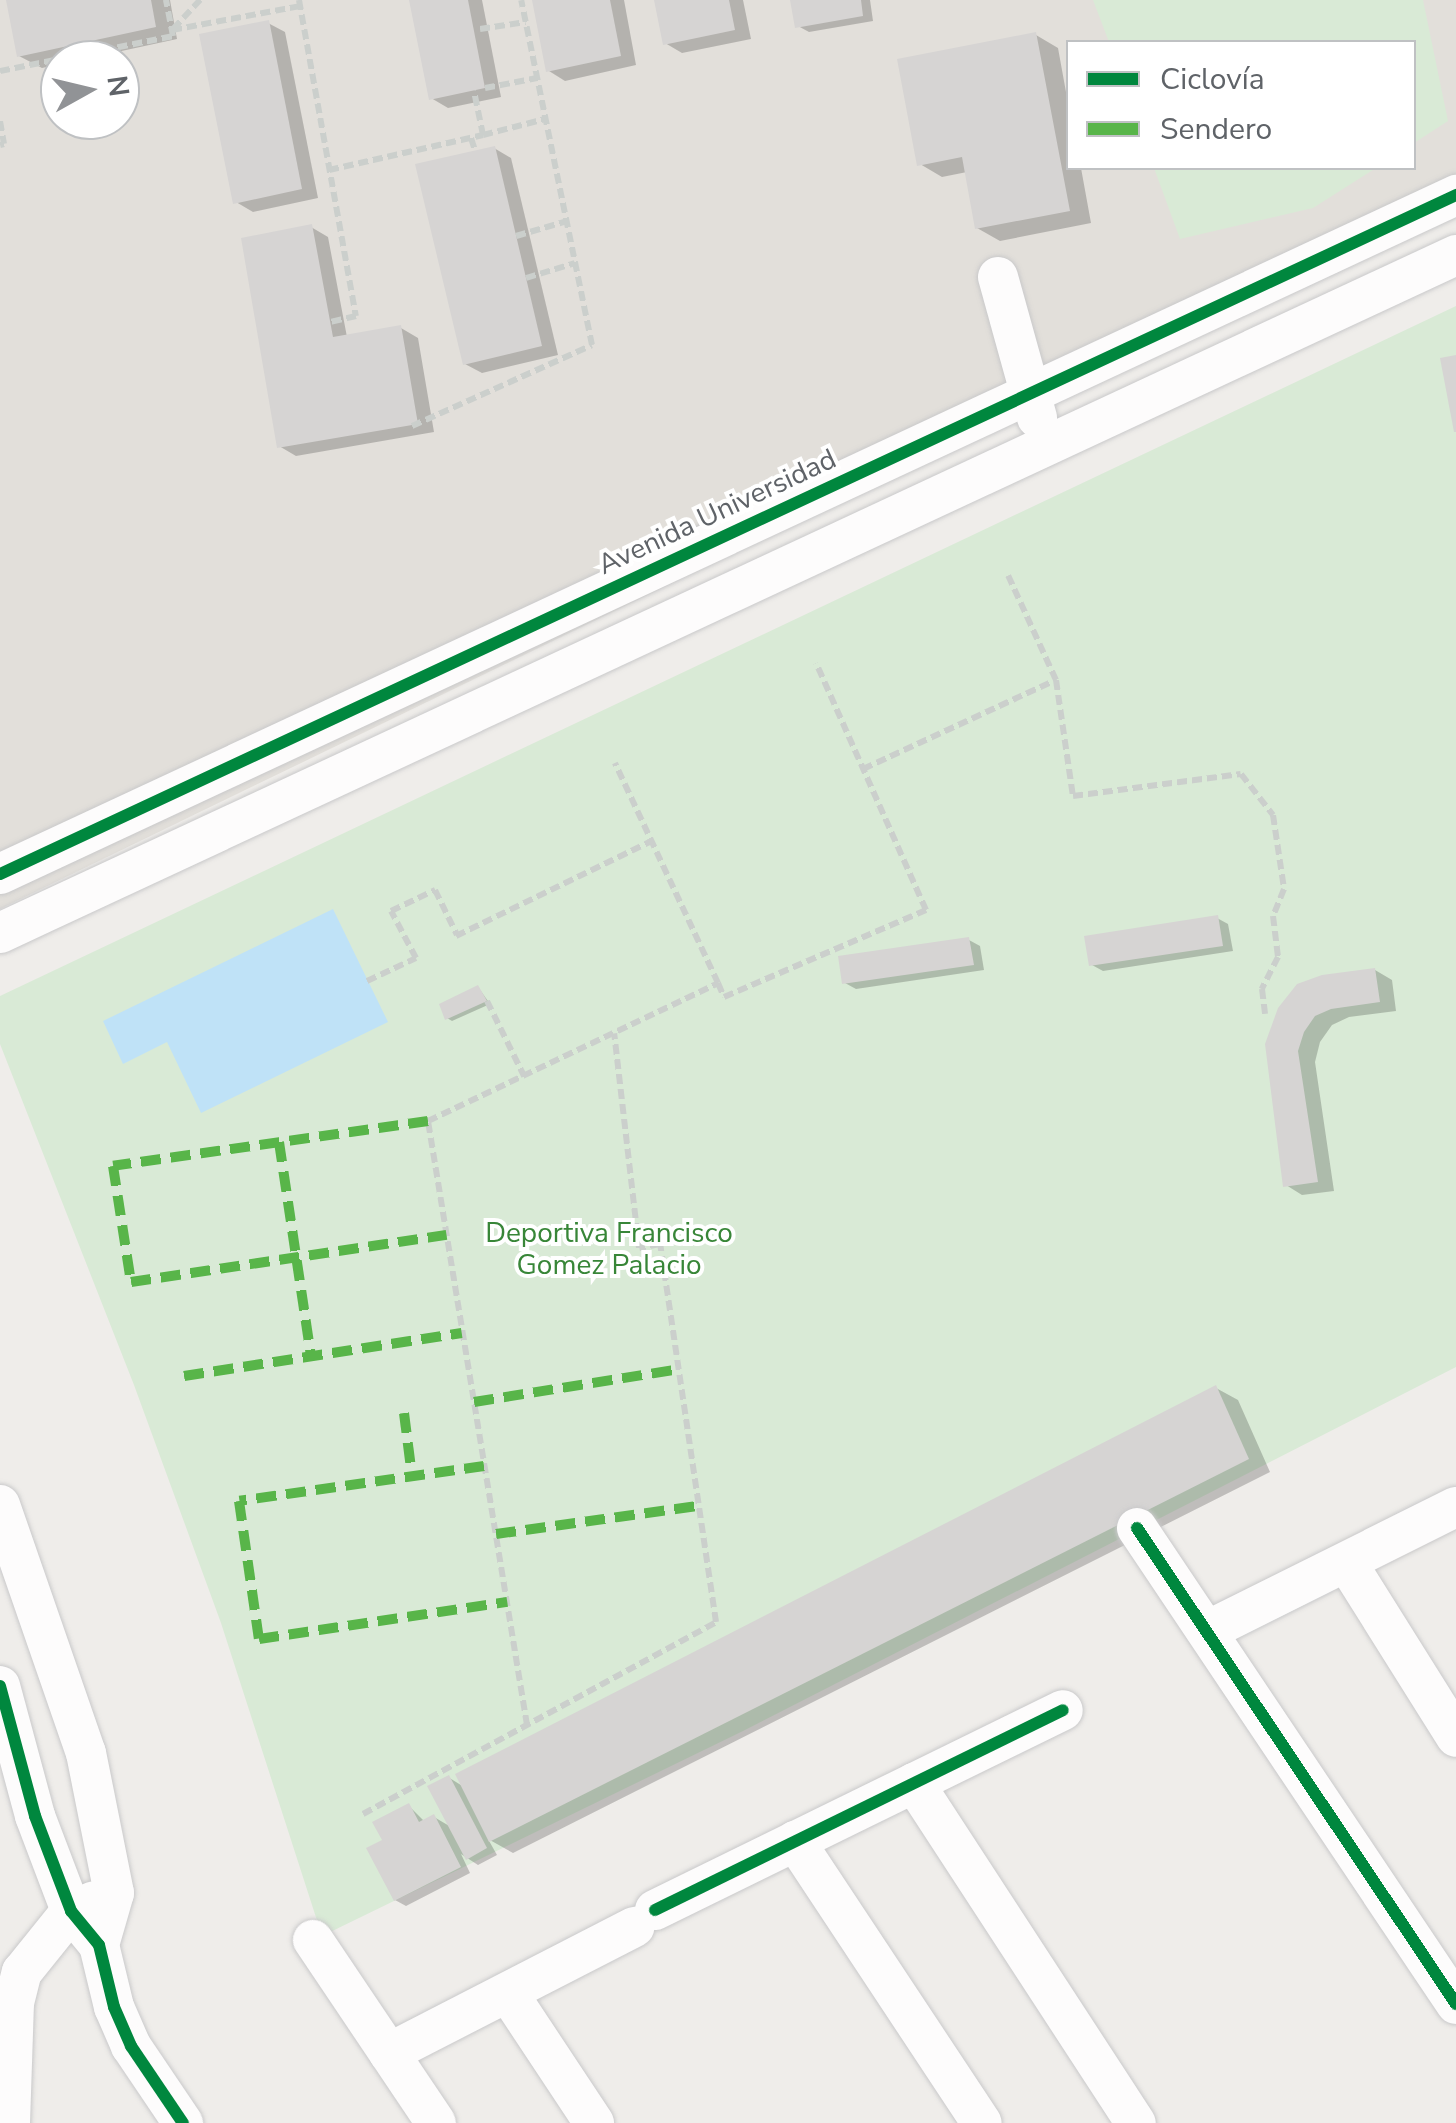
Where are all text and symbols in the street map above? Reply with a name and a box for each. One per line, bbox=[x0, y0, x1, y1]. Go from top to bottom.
north arrow bbox=[40, 40, 140, 140]
legend bbox=[1066, 40, 1416, 170]
text: Ciclovía bbox=[1160, 59, 1265, 100]
text: N bbox=[97, 73, 138, 99]
text: Sendero bbox=[1160, 109, 1272, 150]
street label: Avenida Universidad bbox=[593, 442, 841, 582]
park label: Deportiva Francisco Gomez Palacio bbox=[485, 1216, 733, 1282]

